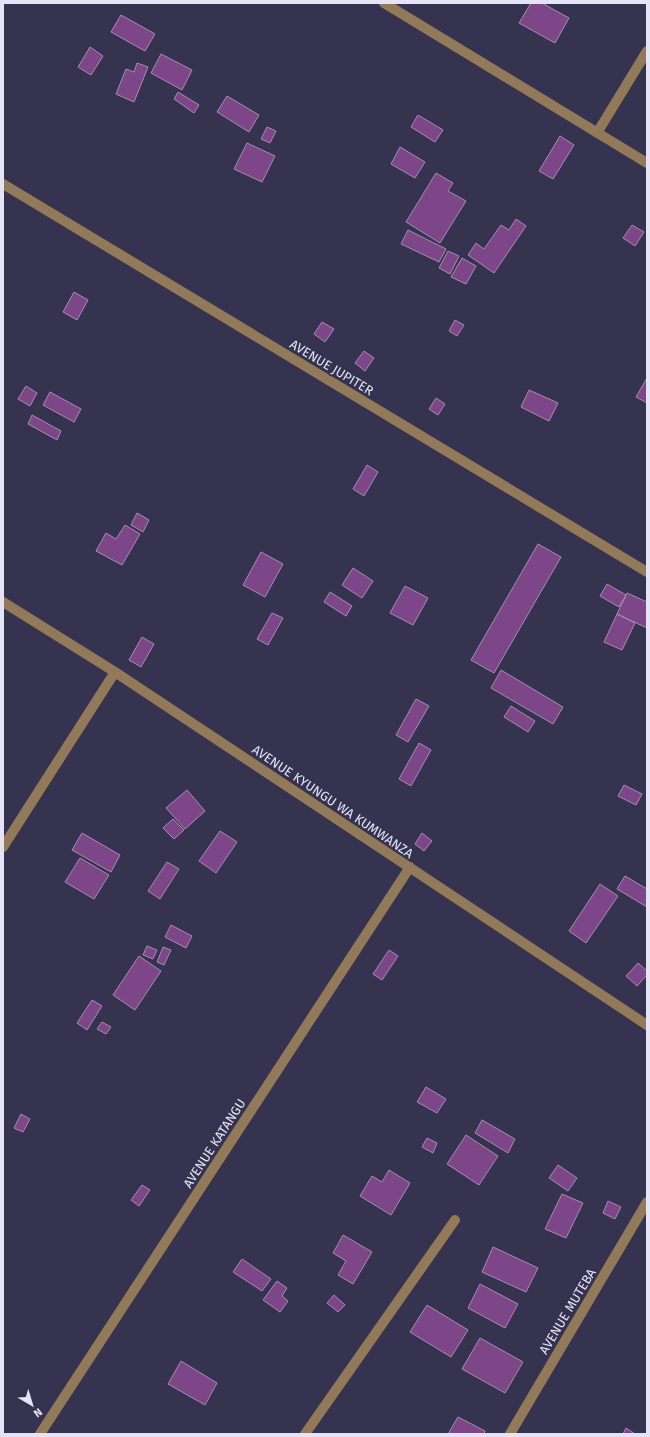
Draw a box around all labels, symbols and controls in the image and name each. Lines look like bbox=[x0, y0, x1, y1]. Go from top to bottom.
street label: AVENUE JUPITER bbox=[287, 337, 376, 398]
street label: AVENUE KYUNGU WA KUMWANZA bbox=[249, 742, 417, 861]
street label: AVENUE KATANGU bbox=[180, 1096, 249, 1191]
street label: AVENUE MUTEBA bbox=[536, 1265, 599, 1357]
north arrow bbox=[12, 1385, 52, 1425]
text: N bbox=[31, 1405, 45, 1420]

